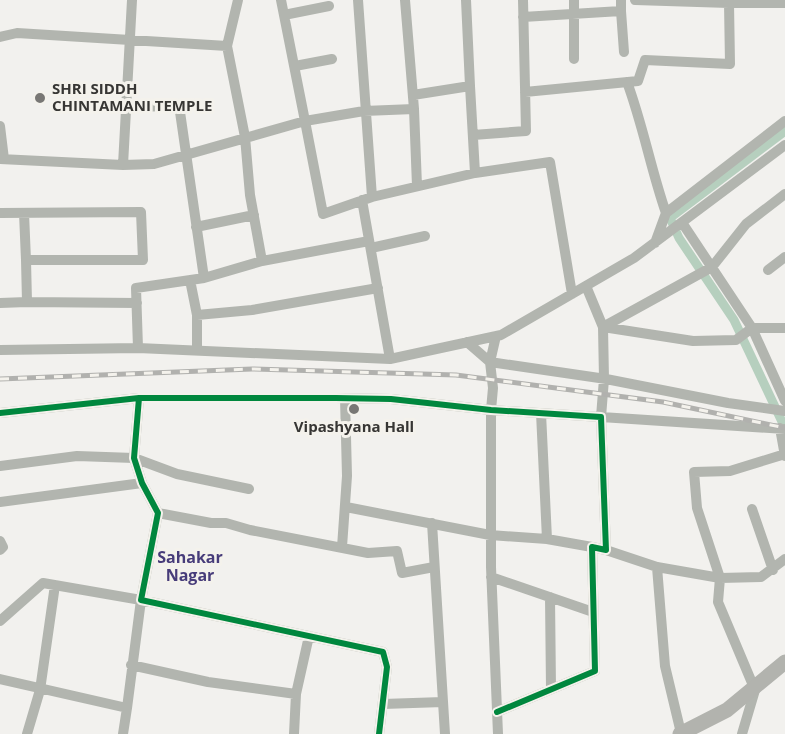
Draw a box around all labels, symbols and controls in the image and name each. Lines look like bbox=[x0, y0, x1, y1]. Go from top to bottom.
place label: SHRI SIDDH CHINTAMANI TEMPLE bbox=[52, 78, 212, 115]
marker: SHRI SIDDH CHINTAMANI TEMPLE bbox=[33, 91, 47, 105]
marker: Vipashyana Hall bbox=[347, 402, 361, 416]
place label: Vipashyana Hall bbox=[294, 416, 414, 436]
district label: Sahakar Nagar bbox=[157, 546, 223, 586]

